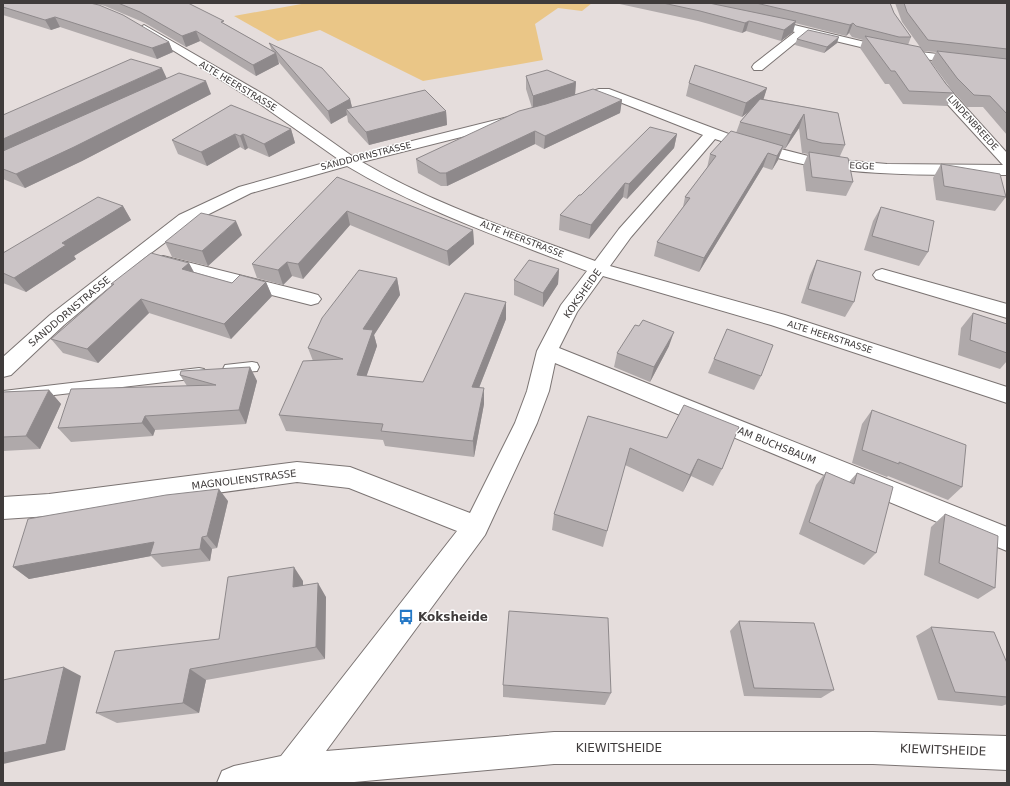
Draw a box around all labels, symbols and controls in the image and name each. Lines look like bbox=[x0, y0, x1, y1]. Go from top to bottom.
street label: ALTE HEERSTRASSE bbox=[197, 59, 279, 113]
street label: LINDENBREEDE bbox=[946, 94, 1000, 153]
street label: SANDDORNSTRASSE bbox=[320, 140, 413, 172]
street label: EGGE bbox=[849, 160, 875, 172]
street label: ALTE HEERSTRASSE bbox=[479, 218, 566, 260]
street label: KOKSHEIDE bbox=[561, 267, 603, 320]
street label: SANDDORNSTRASSE bbox=[26, 274, 112, 349]
street label: ALTE HEERSTRASSE bbox=[786, 319, 874, 356]
street label: AM BUCHSBAUM bbox=[736, 425, 818, 466]
street label: MAGNOLIENSTRASSE bbox=[191, 468, 297, 491]
bus stop icon: Koksheide bbox=[397, 608, 415, 626]
place label: Koksheide bbox=[418, 610, 488, 624]
street label: KIEWITSHEIDE bbox=[576, 741, 662, 755]
street label: KIEWITSHEIDE bbox=[900, 741, 986, 759]

